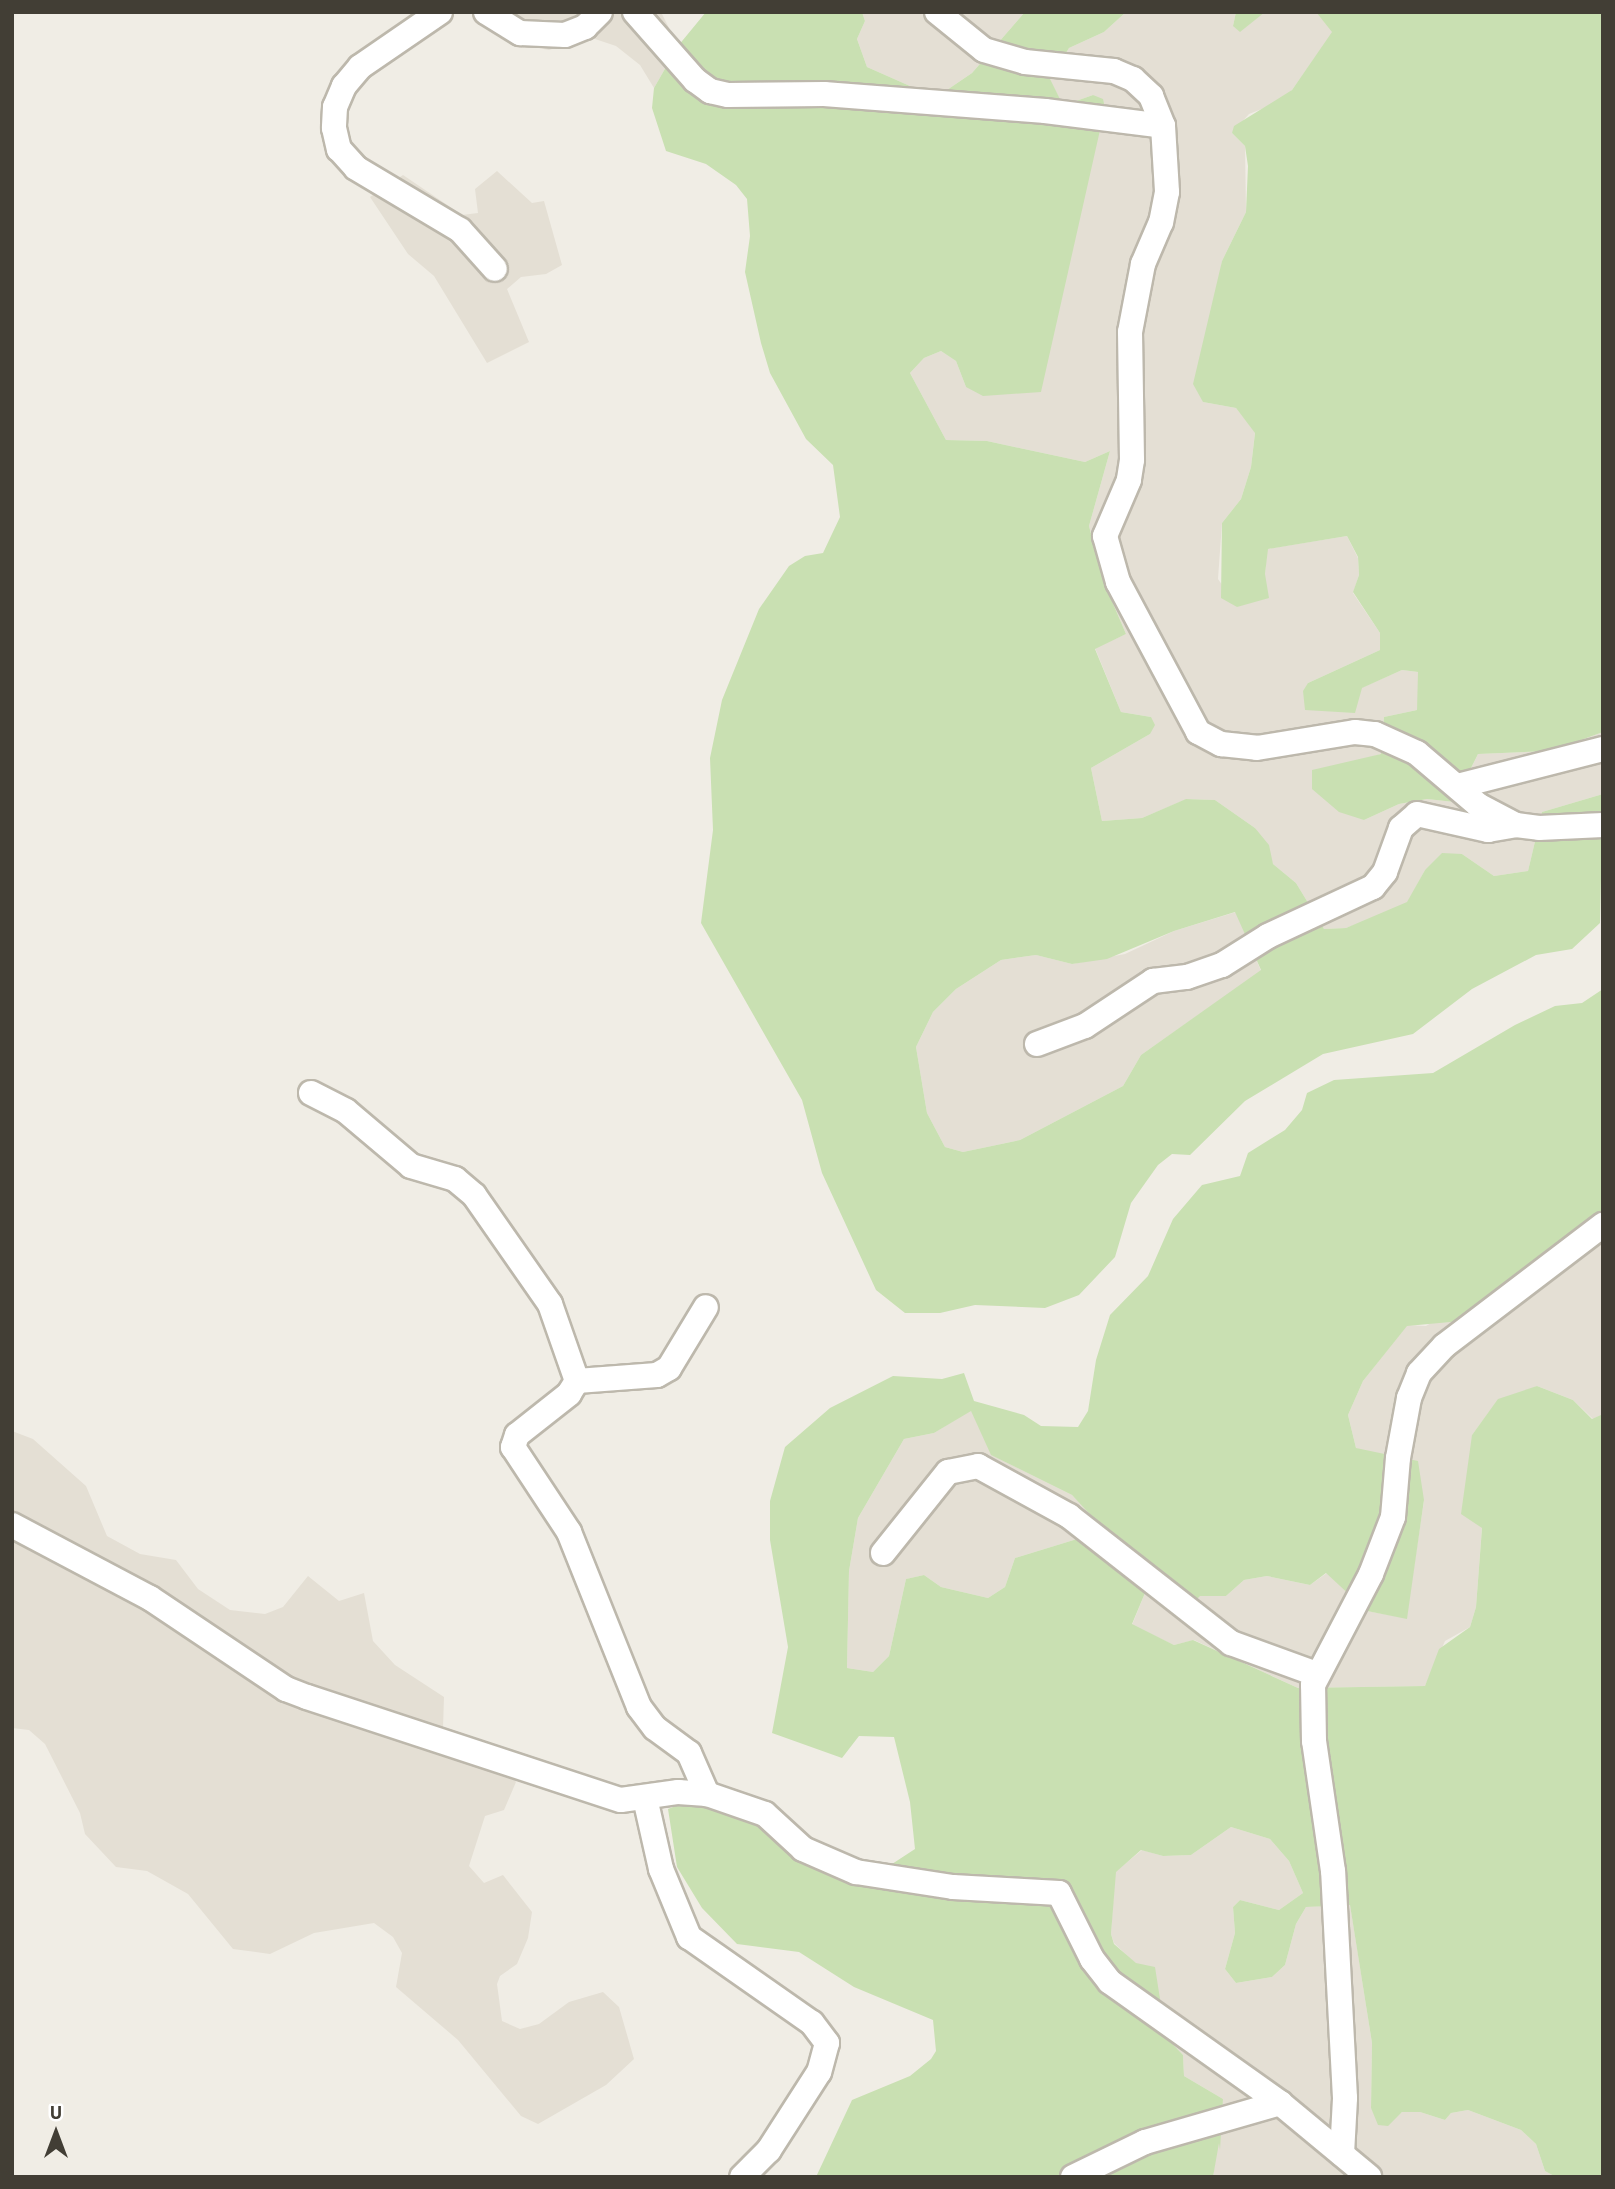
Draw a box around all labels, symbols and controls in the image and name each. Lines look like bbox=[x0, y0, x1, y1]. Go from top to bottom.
north arrow bbox=[21, 2098, 91, 2168]
text: U bbox=[50, 2100, 62, 2123]

